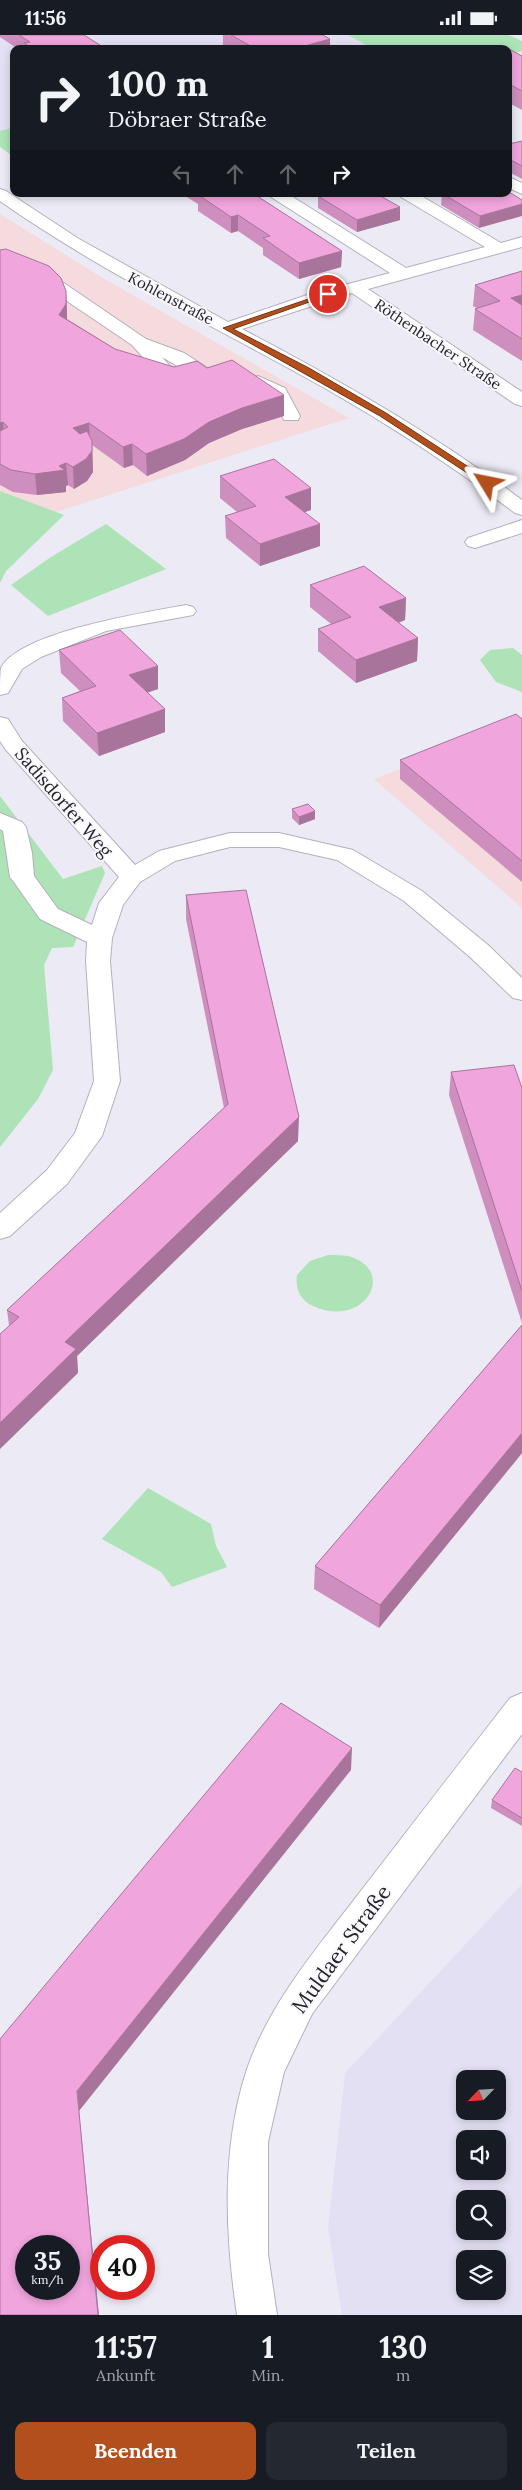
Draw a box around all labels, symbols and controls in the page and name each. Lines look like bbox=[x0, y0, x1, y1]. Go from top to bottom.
text: 11:56 bbox=[25, 6, 66, 30]
text: 100 m bbox=[108, 61, 208, 106]
icon: right bbox=[25, 65, 90, 130]
text: Döbraer Straße bbox=[108, 105, 267, 133]
icon: left bbox=[168, 160, 196, 188]
icon: ahead bbox=[221, 160, 249, 188]
icon: ahead bbox=[274, 160, 302, 188]
icon: right bbox=[327, 160, 355, 188]
street label: Kohlenstraße bbox=[125, 267, 217, 329]
pin bbox=[307, 273, 349, 315]
icon: arrive bbox=[314, 280, 342, 308]
street label: Röthenbacher Straße bbox=[371, 295, 505, 393]
position arrow bbox=[460, 456, 512, 508]
street label: Sadisdorfer Weg bbox=[10, 742, 119, 862]
street label: Muldaer Straße bbox=[285, 1879, 397, 2019]
north arrow bbox=[456, 2070, 506, 2120]
map controls bbox=[456, 2070, 506, 2300]
button: sound bbox=[456, 2130, 506, 2180]
button: search bbox=[456, 2190, 506, 2240]
speed limit sign: 40 bbox=[90, 2235, 155, 2300]
text: 35 bbox=[34, 2245, 61, 2277]
button: layers bbox=[456, 2250, 506, 2300]
text: km/h bbox=[31, 2272, 64, 2287]
text: 11:57 bbox=[95, 2328, 157, 2366]
text: 1 bbox=[262, 2328, 274, 2366]
text: 130 bbox=[379, 2328, 427, 2366]
text: Ankunft bbox=[96, 2365, 156, 2385]
text: Min. bbox=[252, 2365, 284, 2385]
text: m bbox=[396, 2365, 410, 2385]
button: Beenden bbox=[15, 2422, 256, 2480]
button: Teilen bbox=[266, 2422, 507, 2480]

